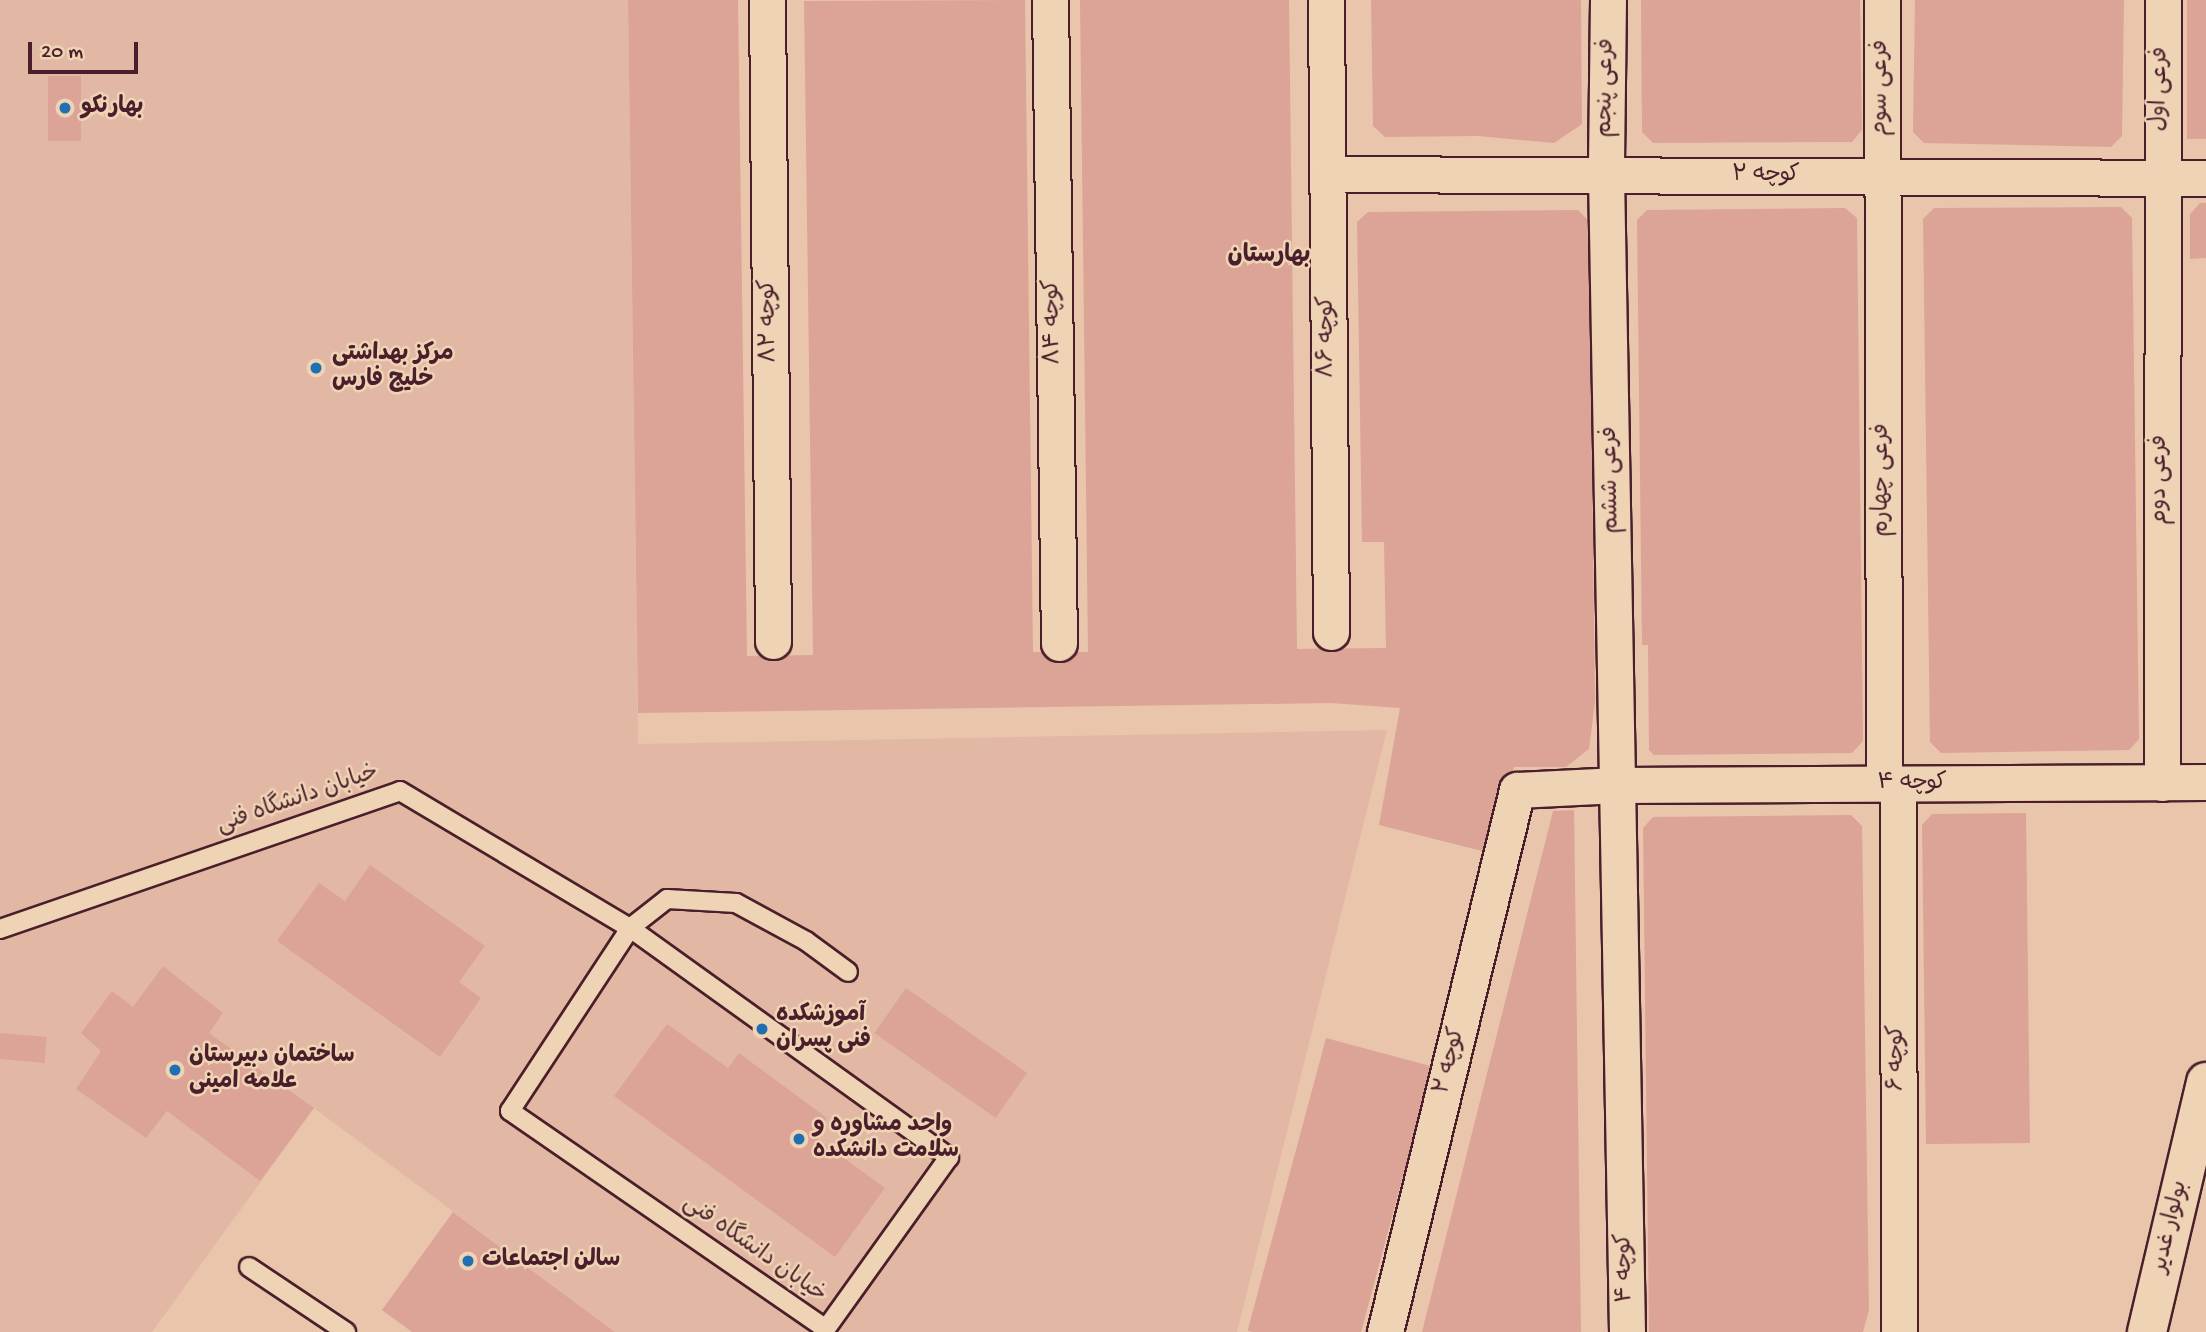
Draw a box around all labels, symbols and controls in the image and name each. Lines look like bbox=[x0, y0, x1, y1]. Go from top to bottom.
scale bar bbox=[32, 28, 142, 72]
street label: فرعی پنجم bbox=[1592, 38, 1622, 138]
street label: فرعی سوم bbox=[1868, 40, 1896, 136]
text: 20 m bbox=[41, 41, 83, 66]
street label: فرعی اول bbox=[2146, 46, 2176, 132]
place label: بهارنکو bbox=[81, 94, 143, 122]
marker: بهارنکو bbox=[55, 98, 75, 118]
street label: کوچه ۲ bbox=[1732, 162, 1800, 190]
district label: بهارستان bbox=[1227, 243, 1311, 271]
street label: کوچه ۸۲ bbox=[755, 279, 785, 363]
street label: کوچه ۸۴ bbox=[1039, 279, 1069, 365]
street label: کوچه ۸۶ bbox=[1314, 296, 1342, 378]
place label: مرکز بهداشتی خلیج فارس bbox=[332, 341, 454, 395]
marker: مرکز بهداشتی خلیج فارس bbox=[306, 358, 326, 378]
street label: فرعی چهارم bbox=[1869, 423, 1897, 537]
street label: فرعی ششم bbox=[1597, 426, 1627, 534]
street label: فرعی دوم bbox=[2147, 435, 2175, 525]
street label: خیابان دانشگاه فنی bbox=[214, 759, 382, 841]
street label: کوچه ۴ bbox=[1877, 770, 1947, 798]
place label: آموزشکده فنی پسران bbox=[776, 1002, 871, 1056]
marker: آموزشکده فنی پسران bbox=[754, 1021, 770, 1037]
street label: کوچه ۲ bbox=[1429, 1025, 1473, 1097]
street label: کوچه ۶ bbox=[1884, 1025, 1912, 1091]
place label: ساختمان دبیرستان علامه امینی bbox=[189, 1043, 355, 1097]
marker: ساختمان دبیرستان علامه امینی bbox=[167, 1062, 183, 1078]
place label: واحد مشاوره و سلامت دانشکده bbox=[813, 1112, 959, 1166]
marker: واحد مشاوره و سلامت دانشکده bbox=[791, 1131, 807, 1147]
street label: بولوار غدیر bbox=[2147, 1178, 2195, 1276]
street label: خیابان دانشگاه فنی bbox=[677, 1190, 831, 1310]
street label: کوچه ۴ bbox=[1612, 1233, 1640, 1303]
place label: سالن اجتماعات bbox=[482, 1247, 620, 1275]
marker: سالن اجتماعات bbox=[460, 1253, 476, 1269]

